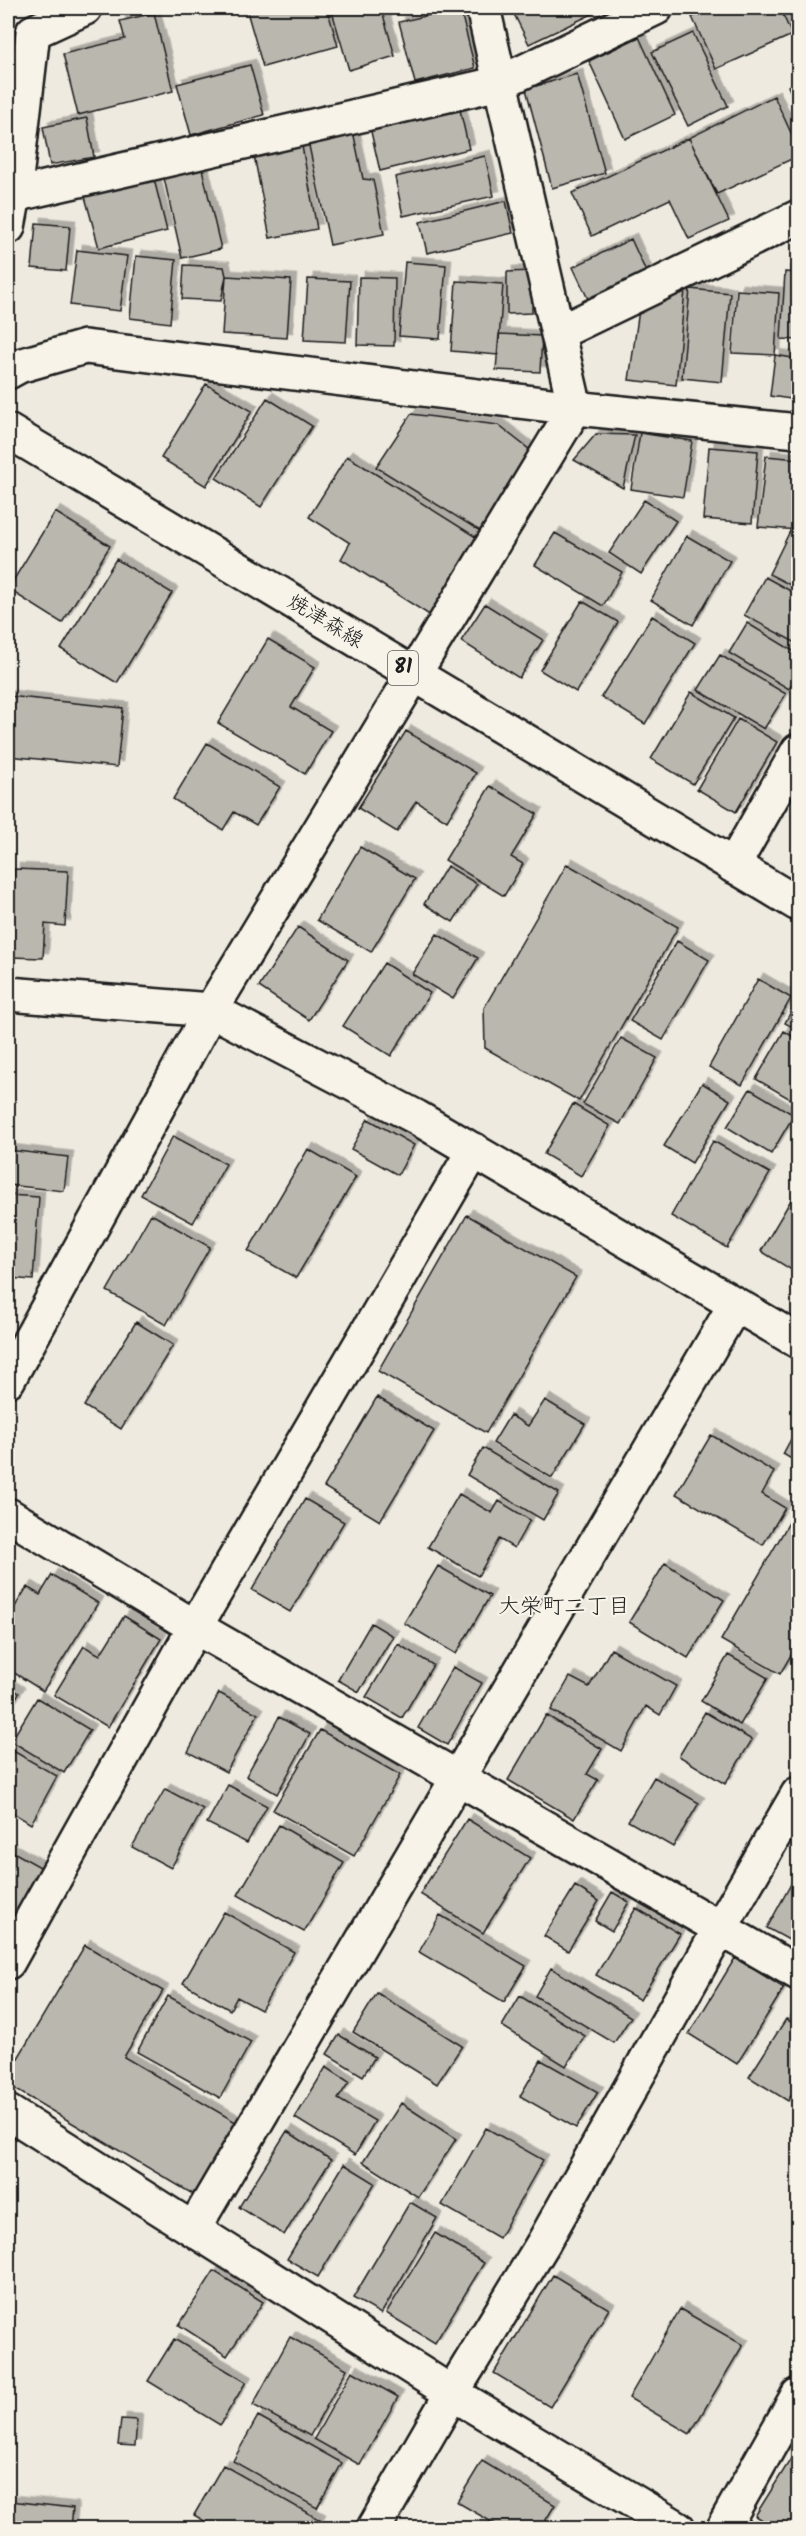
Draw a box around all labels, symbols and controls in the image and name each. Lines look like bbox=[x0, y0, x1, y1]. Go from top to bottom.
street label: 焼津森線 bbox=[281, 586, 369, 658]
road number: 81 bbox=[388, 651, 418, 685]
district label: 大栄町二丁目 bbox=[498, 1590, 630, 1625]

